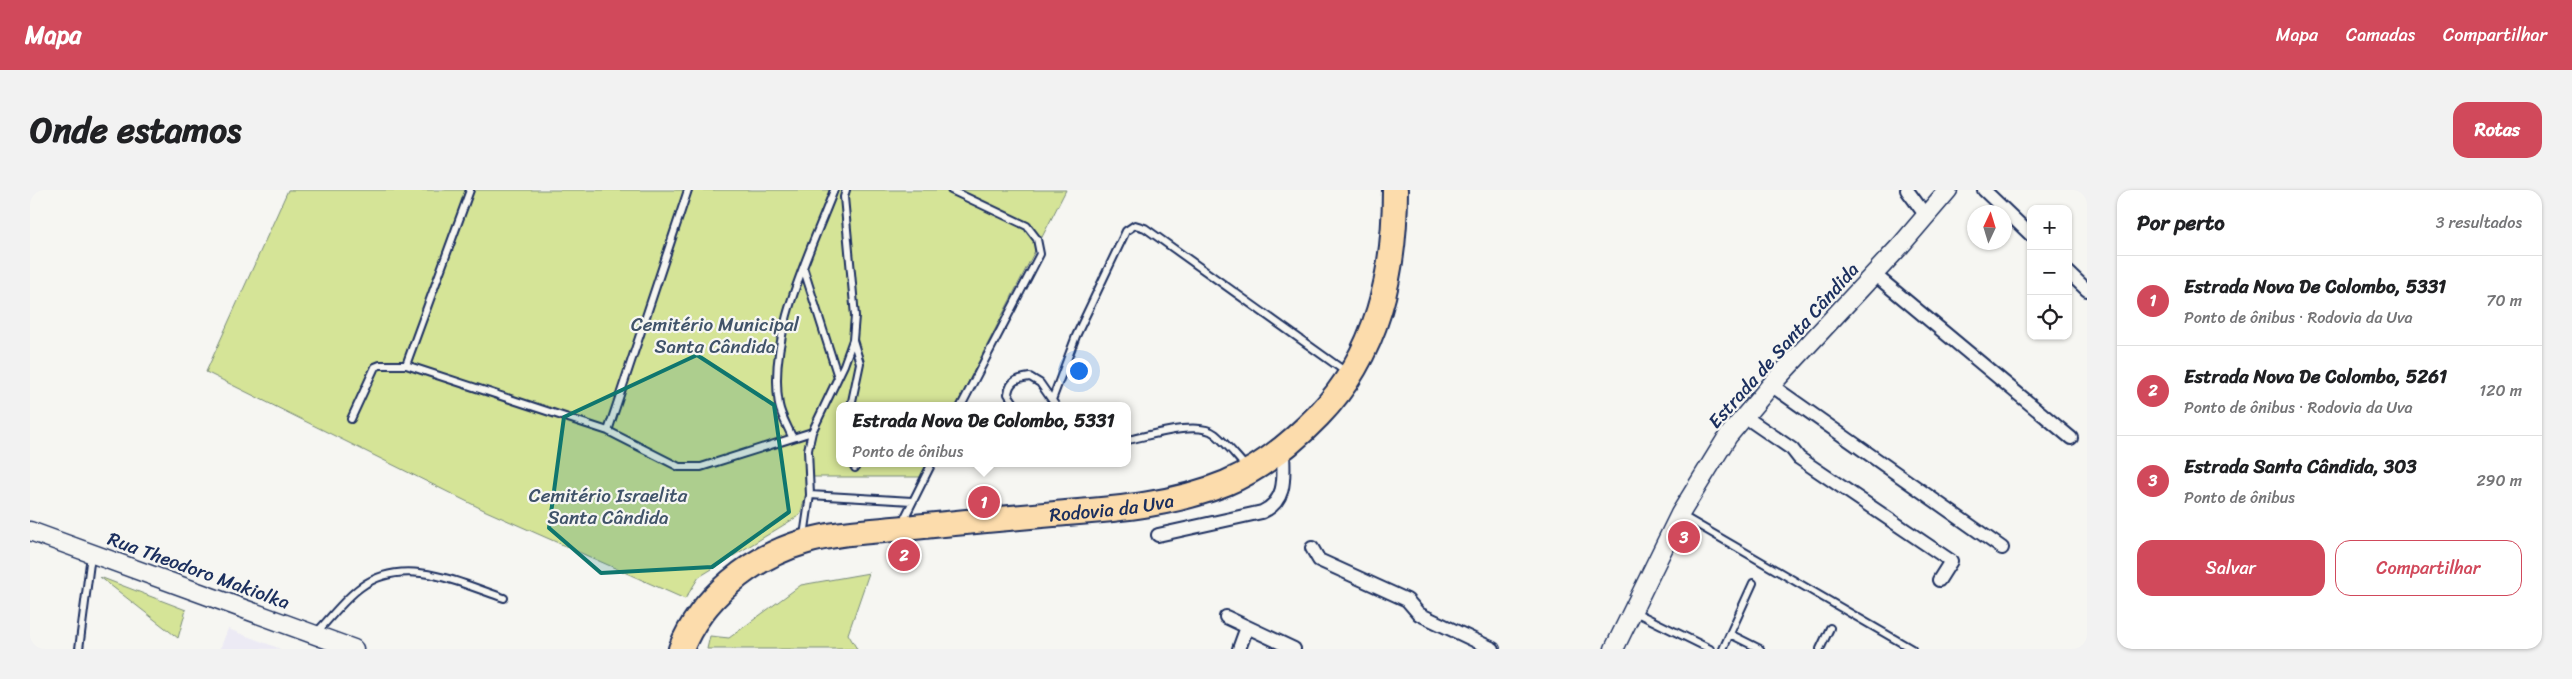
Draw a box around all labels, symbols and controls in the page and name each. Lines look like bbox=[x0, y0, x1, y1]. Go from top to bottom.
text: Mapa bbox=[25, 14, 81, 56]
text: Mapa bbox=[2276, 19, 2318, 51]
text: Camadas bbox=[2346, 19, 2415, 51]
text: Compartilhar bbox=[2443, 19, 2547, 51]
text: Onde estamos bbox=[30, 99, 241, 161]
button: Rotas bbox=[2453, 102, 2542, 158]
text: Por perto bbox=[2137, 204, 2225, 242]
north arrow bbox=[1967, 205, 2012, 250]
map controls bbox=[2027, 205, 2072, 340]
button: + bbox=[2027, 205, 2072, 250]
text: 3 resultados bbox=[2436, 208, 2522, 237]
button: − bbox=[2027, 250, 2072, 295]
street label: Estrada de Santa Cândida bbox=[1699, 254, 1868, 436]
text: Estrada Nova De Colombo, 5331 bbox=[2184, 270, 2446, 303]
text: 1 bbox=[2150, 286, 2156, 315]
text: 70 m bbox=[2486, 286, 2522, 315]
button: locate bbox=[2027, 295, 2072, 340]
text: Ponto de ônibus · Rodovia da Uva bbox=[2184, 303, 2413, 332]
park label: Cemitério Municipal Santa Cândida bbox=[631, 308, 800, 363]
your location bbox=[1066, 358, 1092, 384]
text: Estrada Nova De Colombo, 5261 bbox=[2184, 360, 2447, 393]
text: 2 bbox=[2148, 376, 2158, 405]
text: 120 m bbox=[2479, 376, 2522, 405]
text: Ponto de ônibus · Rodovia da Uva bbox=[2184, 393, 2413, 422]
popup bbox=[836, 402, 1131, 467]
text: Estrada Nova De Colombo, 5331 bbox=[852, 404, 1115, 437]
text: Ponto de ônibus bbox=[852, 437, 963, 466]
text: Estrada Santa Cândida, 303 bbox=[2184, 450, 2417, 483]
text: 3 bbox=[2149, 466, 2157, 495]
text: 290 m bbox=[2476, 466, 2522, 495]
park label: Cemitério Israelita Santa Cândida bbox=[529, 479, 688, 534]
pin: 1 bbox=[968, 483, 1000, 521]
text: Ponto de ônibus bbox=[2184, 483, 2295, 512]
street label: Rodovia da Uva bbox=[1048, 484, 1177, 531]
pin: 3 bbox=[1668, 518, 1700, 556]
street label: Rua Theodoro Makiolka bbox=[103, 522, 295, 619]
pin: 2 bbox=[888, 536, 920, 574]
button: Salvar bbox=[2137, 540, 2325, 596]
button: Compartilhar bbox=[2335, 540, 2522, 596]

